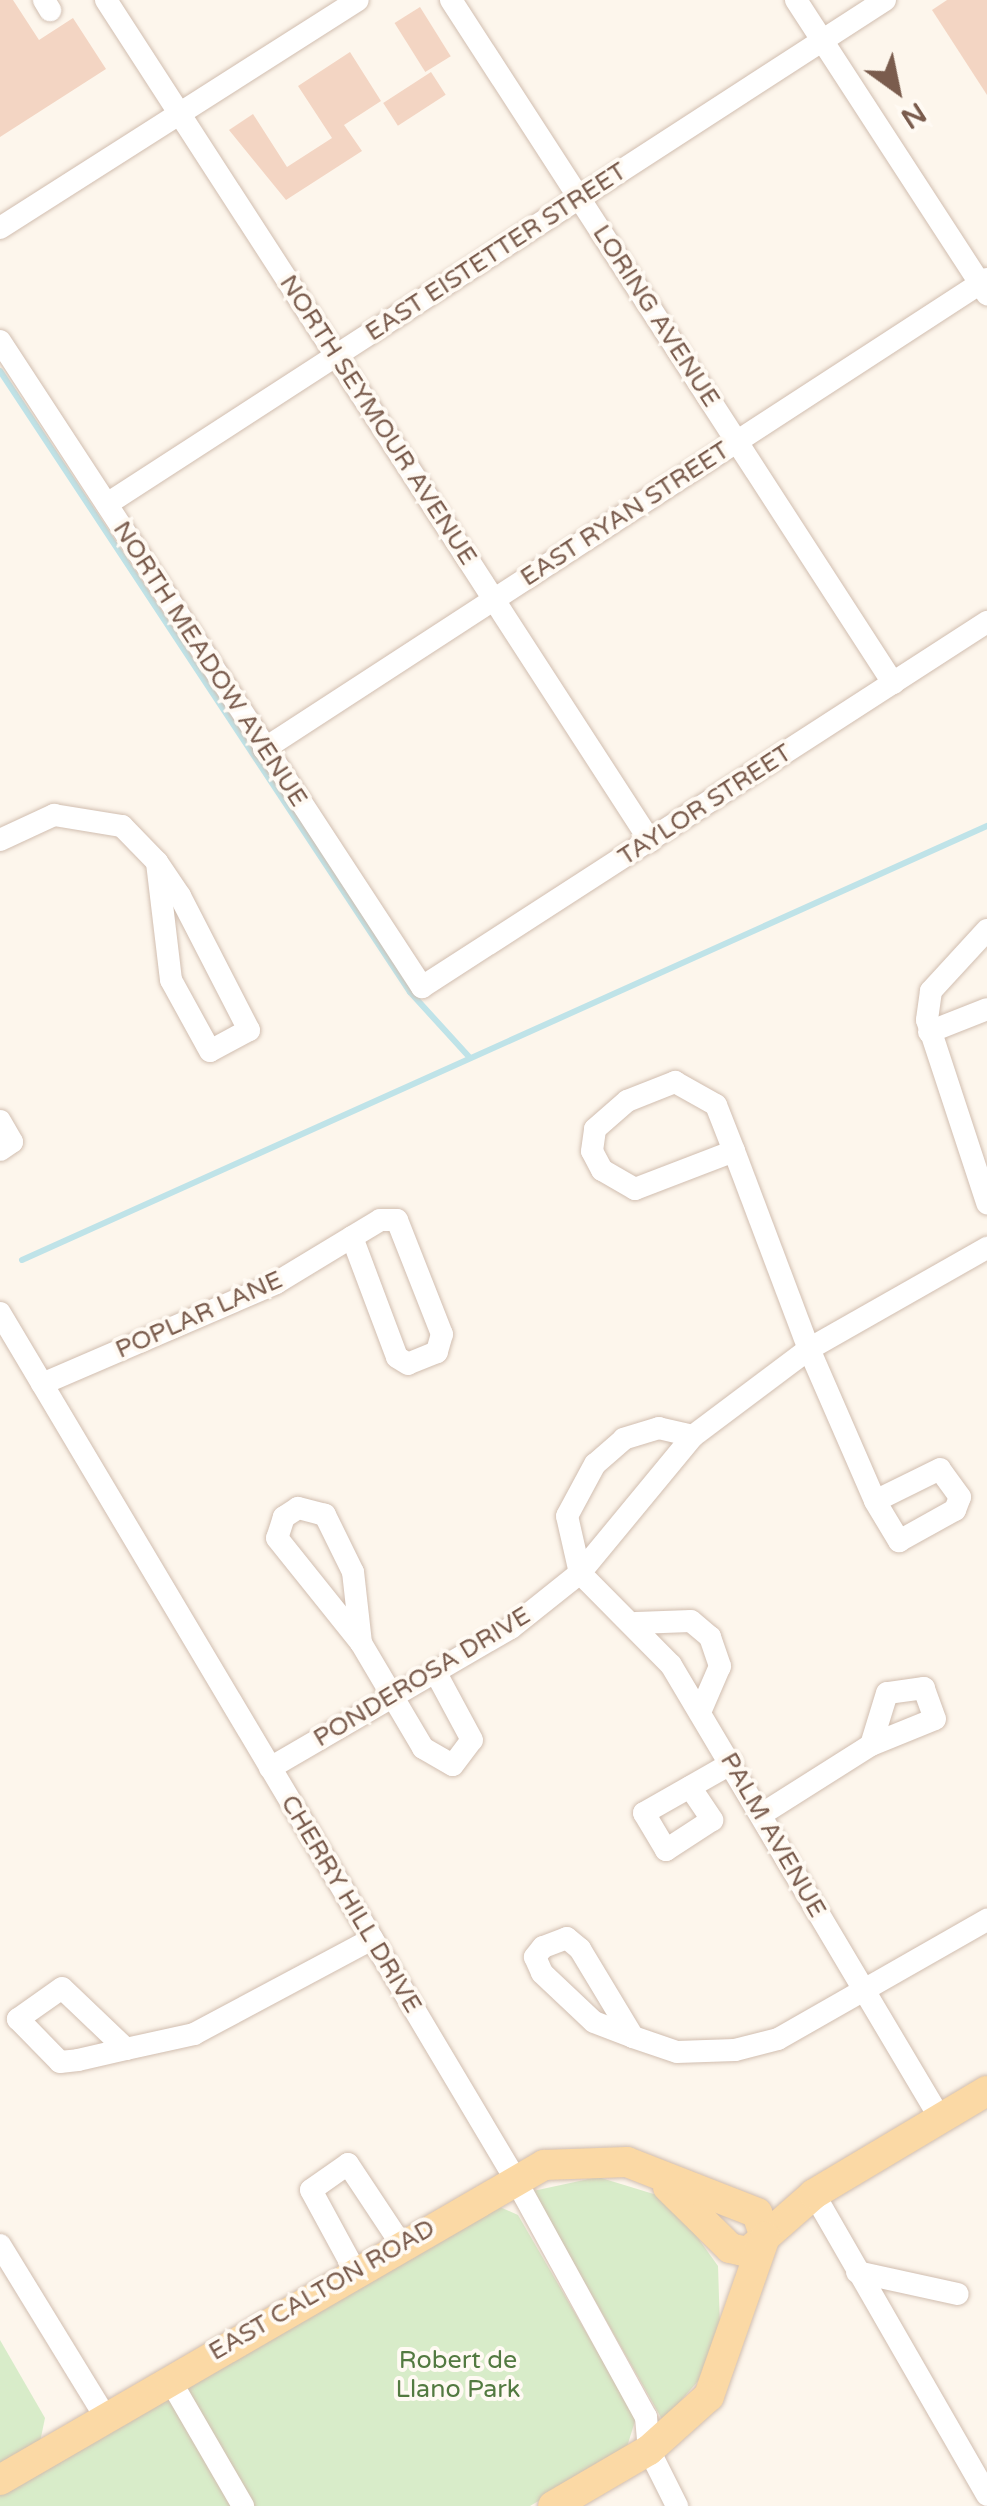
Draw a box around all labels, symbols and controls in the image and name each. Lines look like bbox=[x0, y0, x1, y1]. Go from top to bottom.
north arrow bbox=[847, 40, 947, 140]
text: N bbox=[895, 95, 932, 136]
street label: EAST EISTETTER STREET bbox=[360, 156, 632, 348]
street label: LORING AVENUE bbox=[586, 219, 726, 413]
street label: NORTH SEYMOUR AVENUE bbox=[273, 269, 483, 571]
street label: EAST RYAN STREET bbox=[515, 435, 735, 593]
street label: NORTH MEADOW AVENUE bbox=[106, 516, 314, 812]
street label: TAYLOR STREET bbox=[613, 738, 797, 872]
street label: POPLAR LANE bbox=[111, 1265, 287, 1365]
street label: PONDEROSA DRIVE bbox=[308, 1600, 536, 1754]
street label: PALM AVENUE bbox=[714, 1747, 832, 1923]
street label: CHERRY HILL DRIVE bbox=[274, 1790, 428, 2018]
street label: EAST CALTON ROAD bbox=[204, 2213, 440, 2367]
park label: Robert de Llano Park bbox=[396, 2346, 520, 2405]

